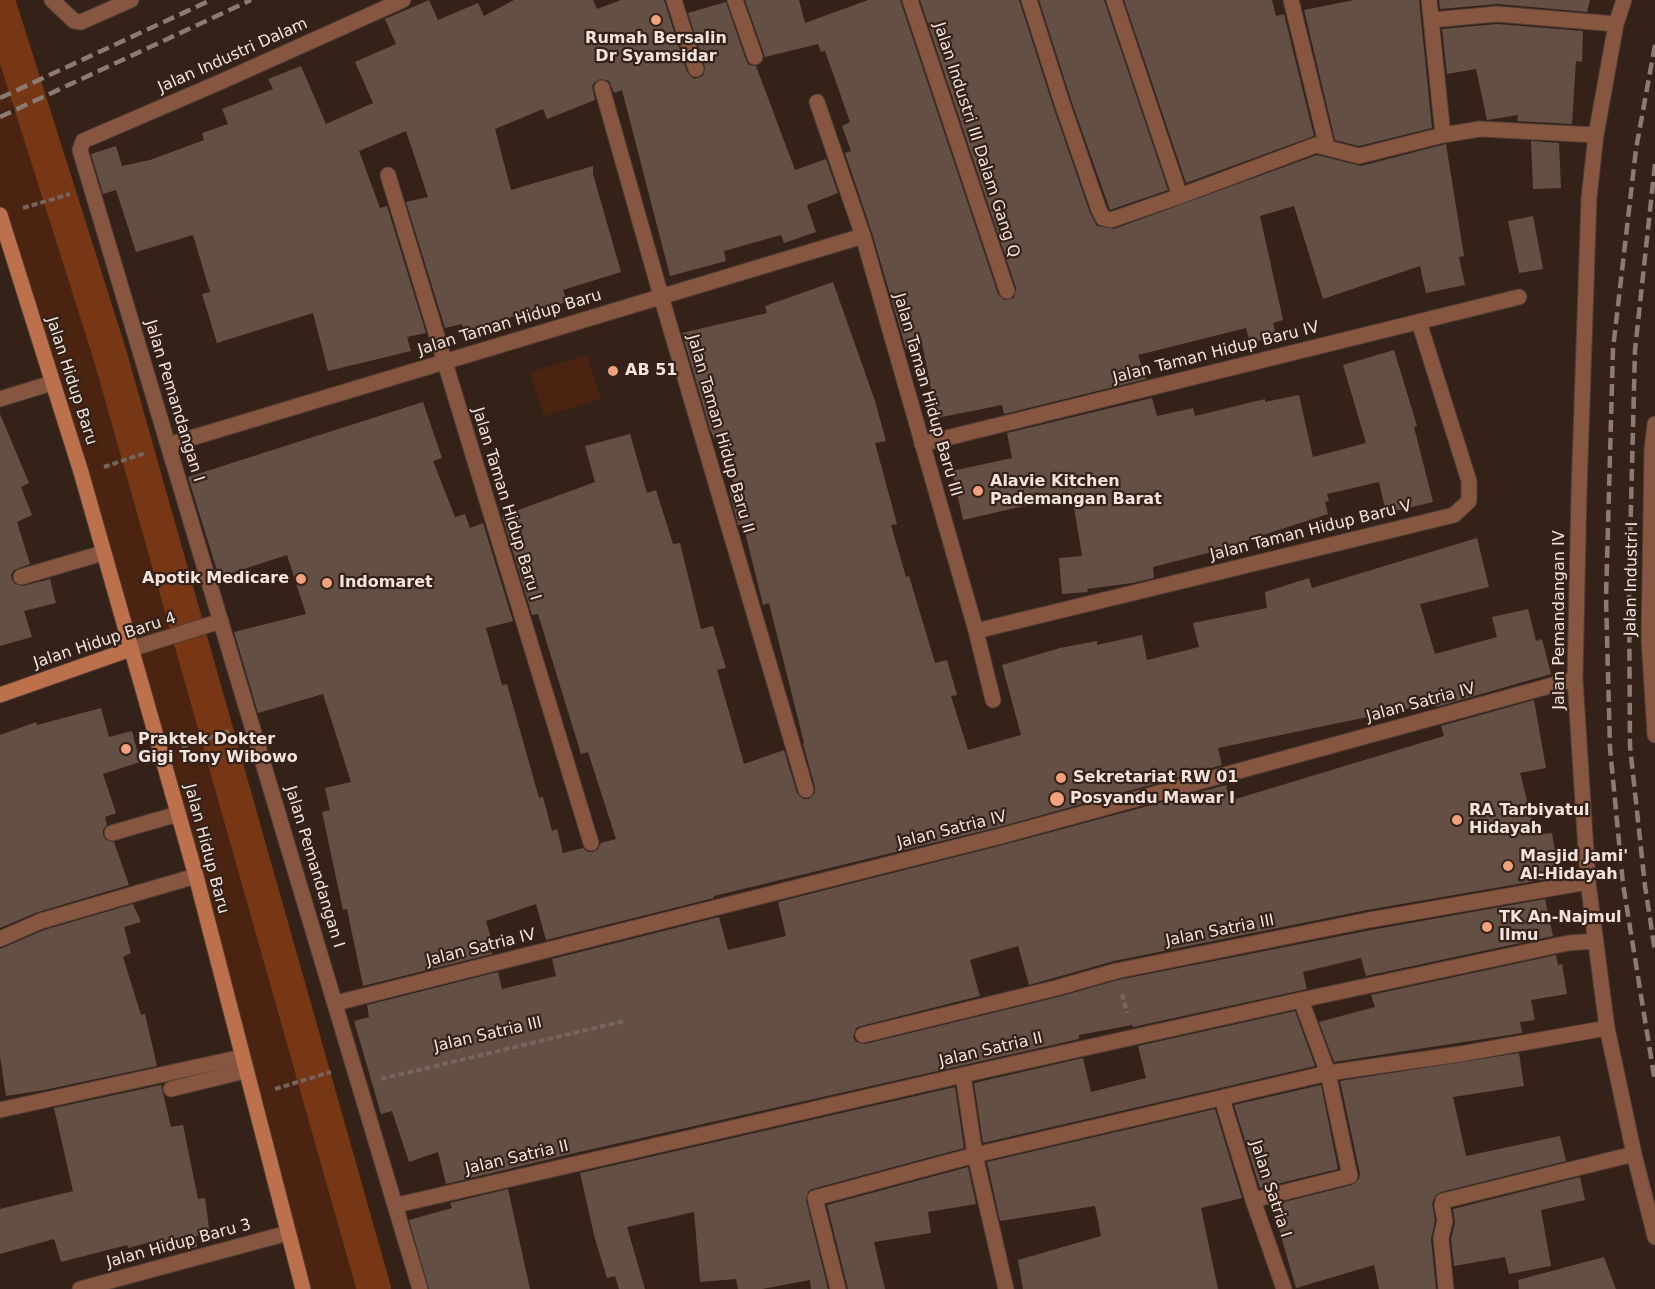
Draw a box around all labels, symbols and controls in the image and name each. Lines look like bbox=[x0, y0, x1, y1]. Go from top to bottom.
marker: Rumah Bersalin Dr Syamsidar bbox=[649, 13, 663, 27]
street label: Jalan Industri Dalam bbox=[155, 14, 311, 98]
street label: Jalan Industri III Dalam Gang Q bbox=[929, 20, 1023, 260]
place label: Rumah Bersalin Dr Syamsidar bbox=[585, 29, 727, 67]
street label: Jalan Taman Hidup Baru bbox=[416, 286, 604, 360]
street label: Jalan Taman Hidup Baru III bbox=[889, 291, 965, 499]
street label: Jalan Hidup Baru bbox=[41, 315, 101, 447]
street label: Jalan Pemandangan I bbox=[140, 318, 208, 484]
street label: Jalan Taman Hidup Baru IV bbox=[1111, 318, 1321, 388]
street label: Jalan Taman Hidup Baru II bbox=[682, 333, 758, 535]
place label: AB 51 bbox=[625, 361, 677, 381]
marker: AB 51 bbox=[606, 364, 620, 378]
street label: Jalan Taman Hidup Baru I bbox=[467, 405, 545, 603]
place label: Alavie Kitchen Pademangan Barat bbox=[990, 472, 1162, 510]
marker: Alavie Kitchen Pademangan Barat bbox=[971, 484, 985, 498]
street label: Jalan Taman Hidup Baru V bbox=[1208, 497, 1414, 565]
street label: Jalan Industri I bbox=[1621, 522, 1643, 636]
street label: Jalan Pemandangan IV bbox=[1550, 530, 1570, 710]
place label: Apotik Medicare bbox=[142, 569, 289, 589]
marker: Apotik Medicare bbox=[294, 572, 308, 586]
place label: Indomaret bbox=[339, 573, 433, 593]
marker: Indomaret bbox=[320, 576, 334, 590]
street label: Jalan Hidup Baru 4 bbox=[31, 609, 179, 673]
street label: Jalan Satria IV bbox=[1365, 679, 1477, 727]
place label: Praktek Dokter Gigi Tony Wibowo bbox=[138, 730, 298, 768]
marker: Praktek Dokter Gigi Tony Wibowo bbox=[119, 742, 133, 756]
place label: Sekretariat RW 01 bbox=[1073, 768, 1238, 788]
marker: Sekretariat RW 01 bbox=[1054, 771, 1068, 785]
street label: Jalan Hidup Baru bbox=[179, 782, 233, 916]
street label: Jalan Pemandangan I bbox=[280, 784, 348, 950]
place label: Posyandu Mawar I bbox=[1070, 789, 1235, 809]
marker: Posyandu Mawar I bbox=[1048, 790, 1066, 808]
place label: RA Tarbiyatul Hidayah bbox=[1469, 801, 1590, 839]
street label: Jalan Satria IV bbox=[895, 807, 1009, 853]
marker: RA Tarbiyatul Hidayah bbox=[1450, 813, 1464, 827]
place label: Masjid Jami' Al-Hidayah bbox=[1520, 847, 1628, 885]
marker: Masjid Jami' Al-Hidayah bbox=[1501, 859, 1515, 873]
place label: TK An-Najmul Ilmu bbox=[1499, 908, 1622, 946]
street label: Jalan Satria III bbox=[1164, 911, 1276, 951]
marker: TK An-Najmul Ilmu bbox=[1480, 920, 1494, 934]
street label: Jalan Satria IV bbox=[424, 925, 538, 971]
street label: Jalan Satria III bbox=[432, 1013, 544, 1057]
street label: Jalan Satria II bbox=[937, 1029, 1045, 1071]
street label: Jalan Satria II bbox=[463, 1137, 571, 1179]
street label: Jalan Satria I bbox=[1245, 1138, 1295, 1240]
street label: Jalan Hidup Baru 3 bbox=[105, 1215, 253, 1273]

